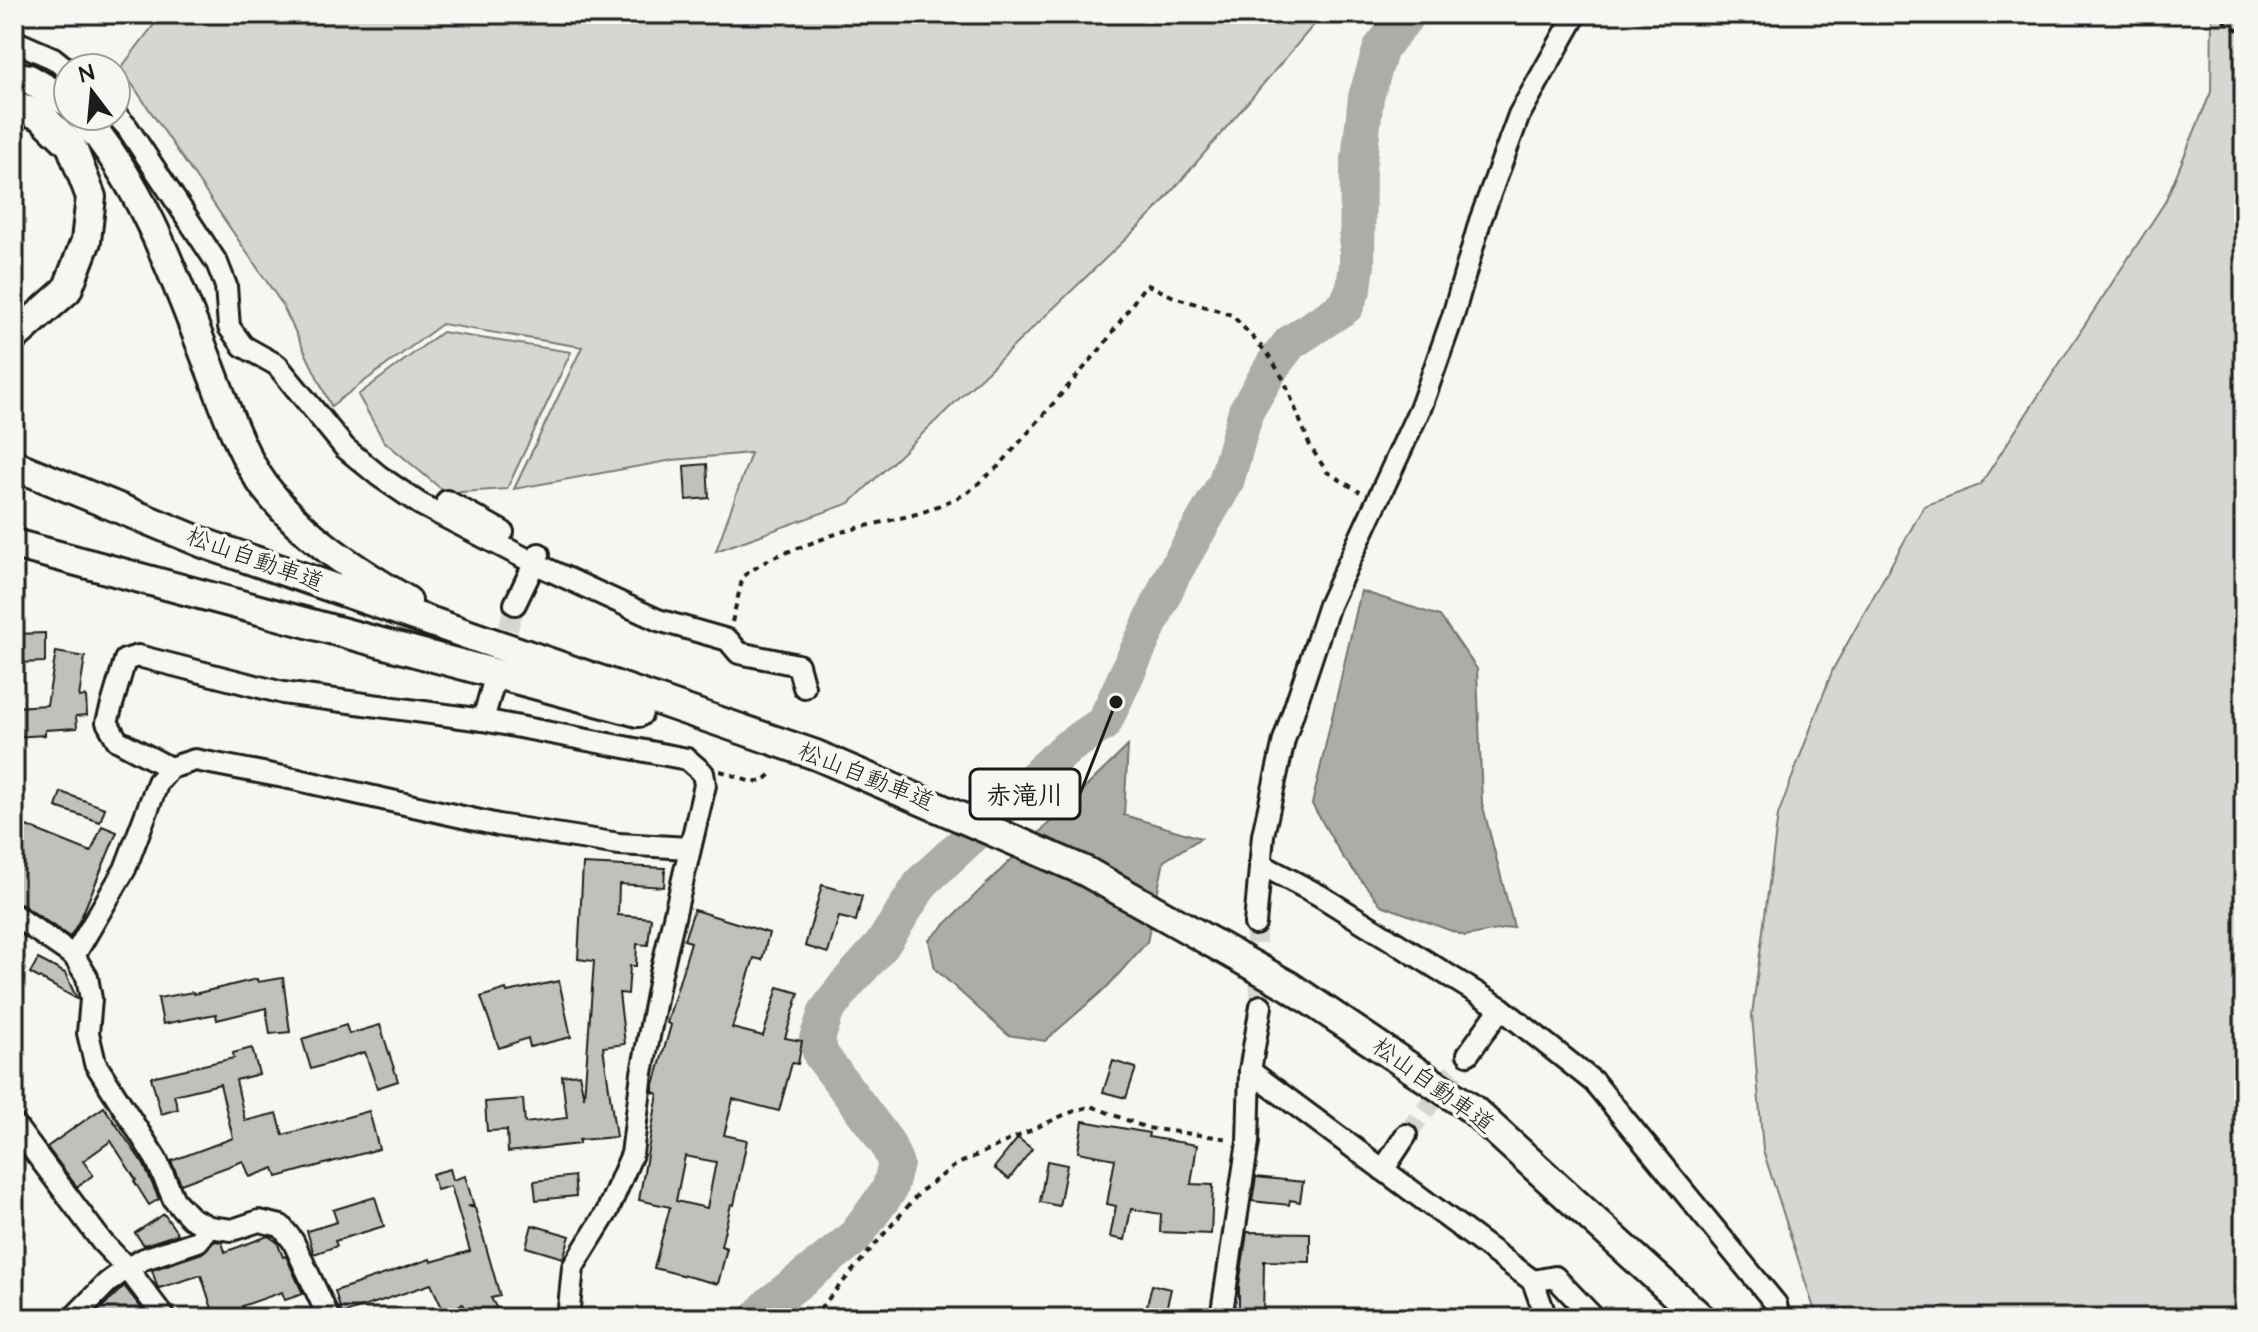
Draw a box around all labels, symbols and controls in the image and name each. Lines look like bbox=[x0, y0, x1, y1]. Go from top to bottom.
north arrow bbox=[52, 52, 132, 132]
text: N bbox=[76, 57, 98, 91]
street label: 松山自動車道 bbox=[182, 519, 328, 601]
street label: 松山自動車道 bbox=[793, 734, 939, 820]
callout: 赤滝川 bbox=[970, 769, 1080, 819]
text: 赤滝川 bbox=[986, 778, 1064, 814]
street label: 松山自動車道 bbox=[1365, 1030, 1501, 1142]

